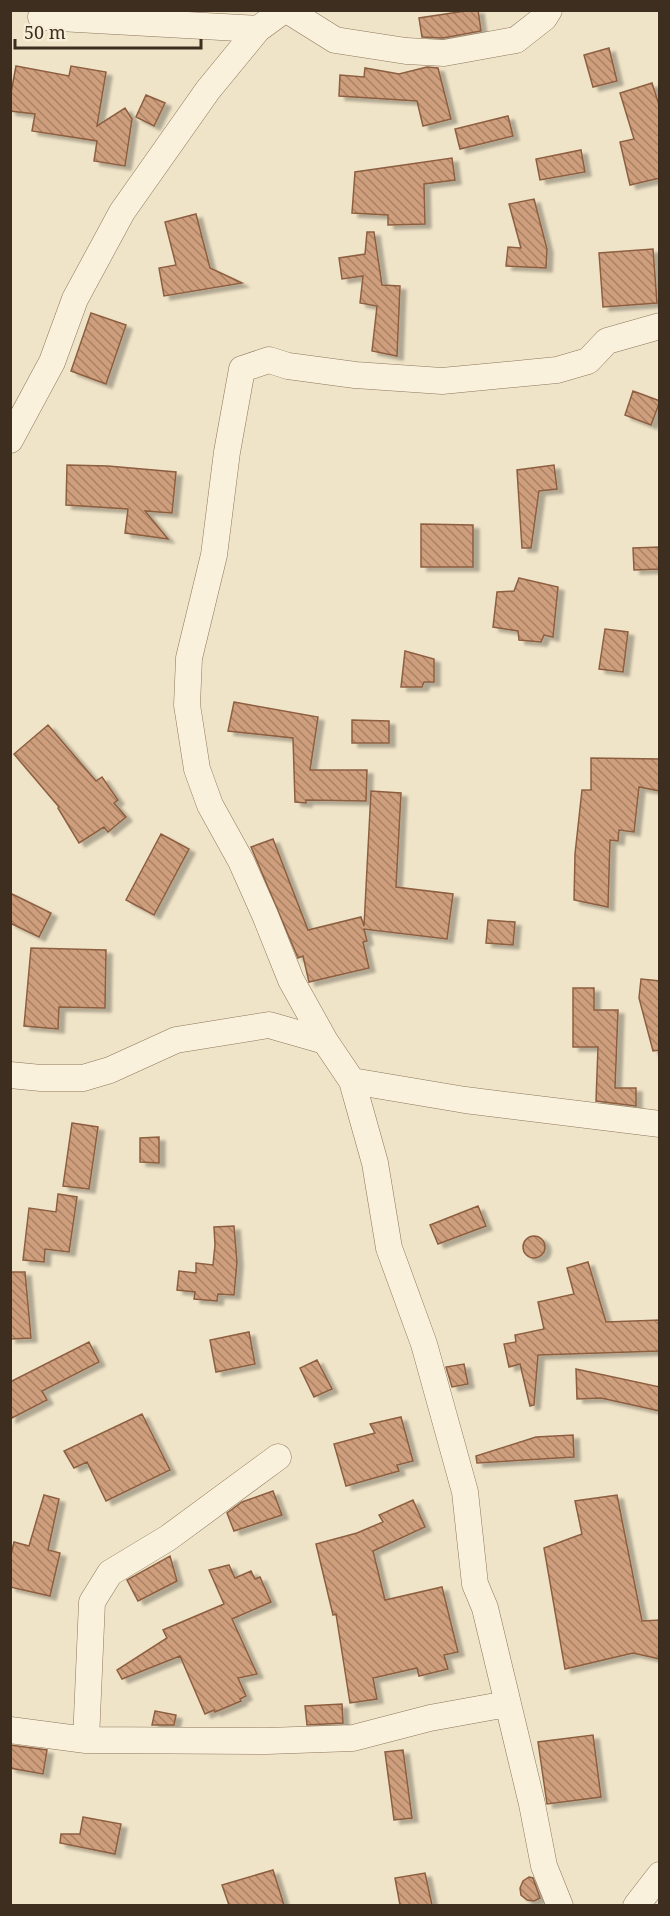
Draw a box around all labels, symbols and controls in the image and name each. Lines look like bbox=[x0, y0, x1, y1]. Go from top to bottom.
scale bar bbox=[15, 12, 201, 50]
text: 50 m bbox=[24, 20, 66, 44]

